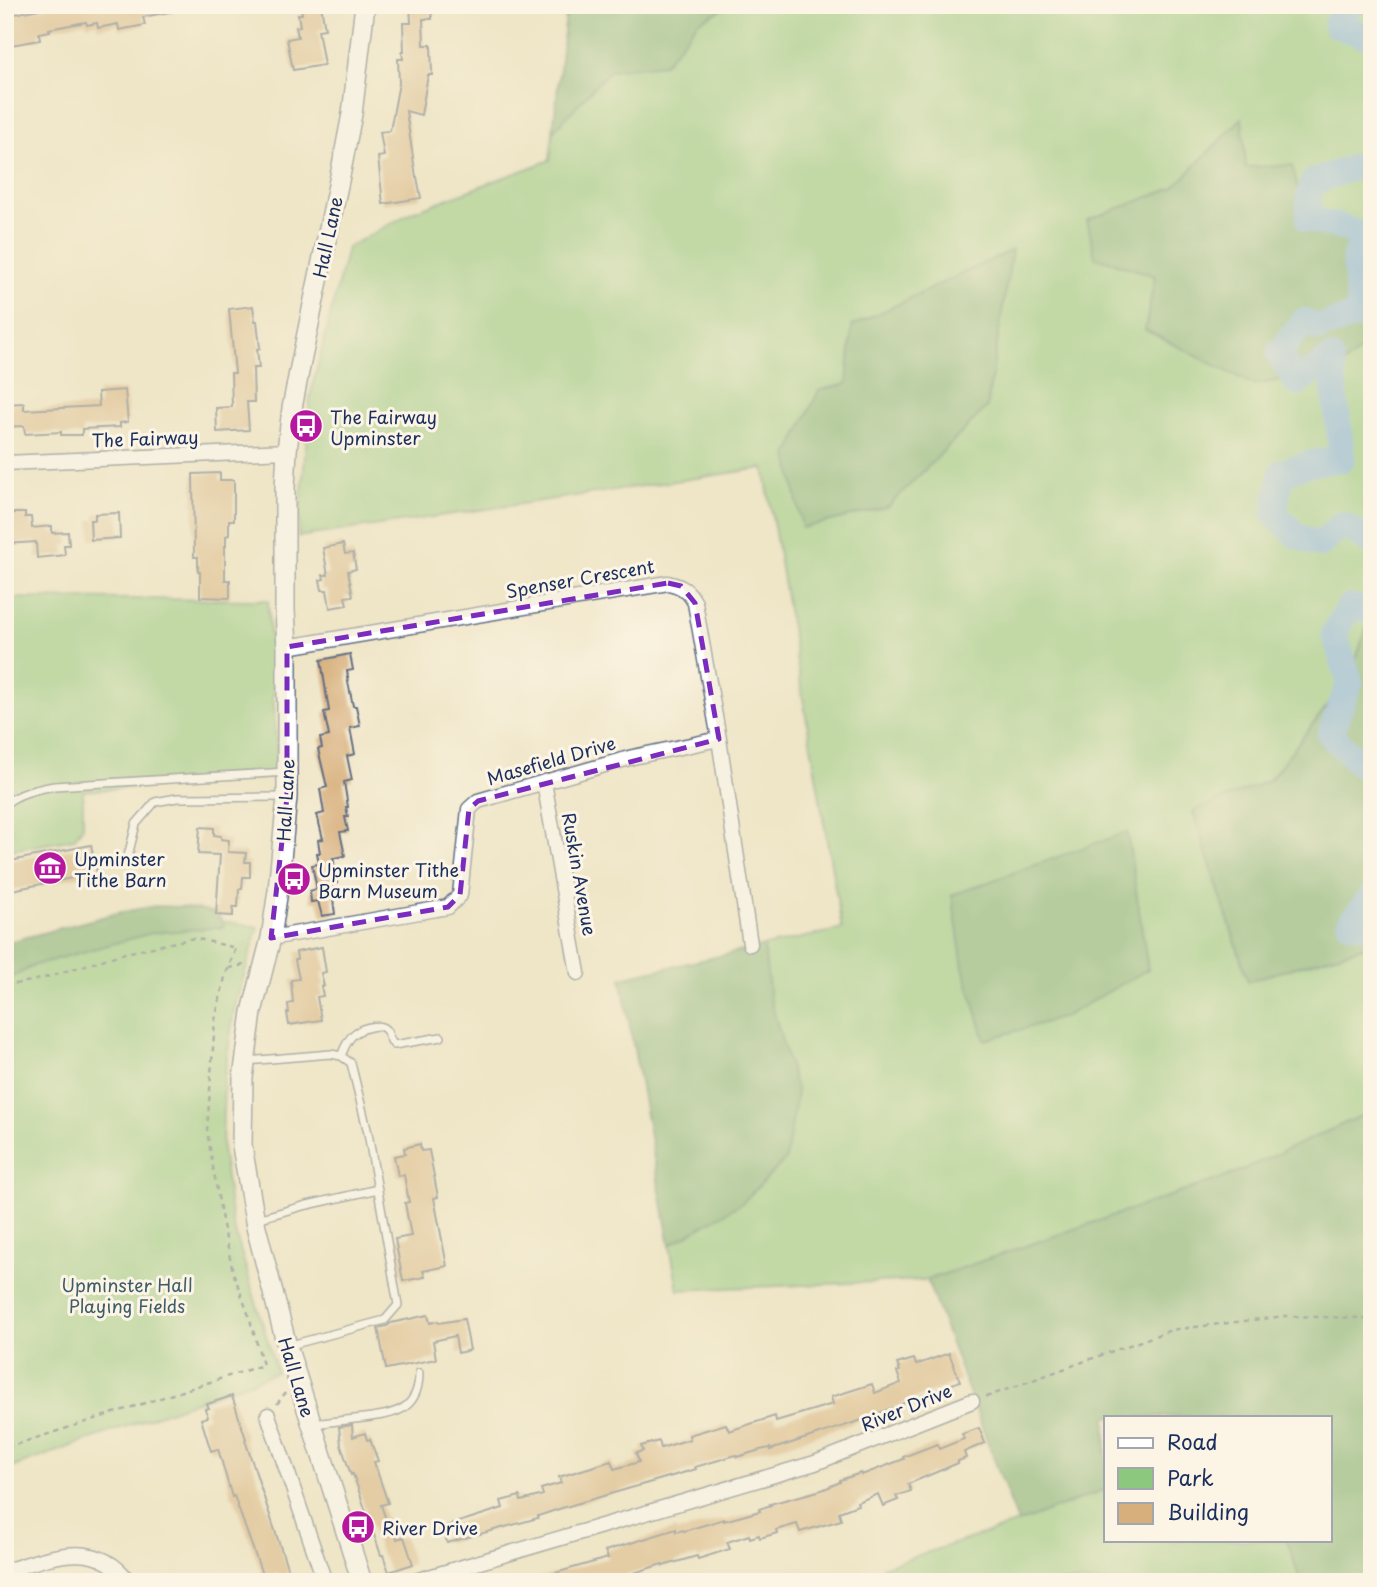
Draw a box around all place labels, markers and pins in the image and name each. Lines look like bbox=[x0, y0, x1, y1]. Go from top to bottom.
place label: The Fairway Upminster bbox=[330, 403, 437, 451]
bus stop icon: The Fairway Upminster bbox=[287, 407, 325, 445]
place label: Upminster Tithe Barn bbox=[74, 845, 167, 893]
museum icon: Upminster Tithe Barn bbox=[31, 849, 69, 887]
place label: Upminster Tithe Barn Museum bbox=[318, 856, 459, 904]
bus stop icon: Upminster Tithe Barn Museum bbox=[275, 860, 313, 898]
bus stop icon: River Drive bbox=[339, 1508, 377, 1546]
place label: River Drive bbox=[382, 1514, 478, 1541]

